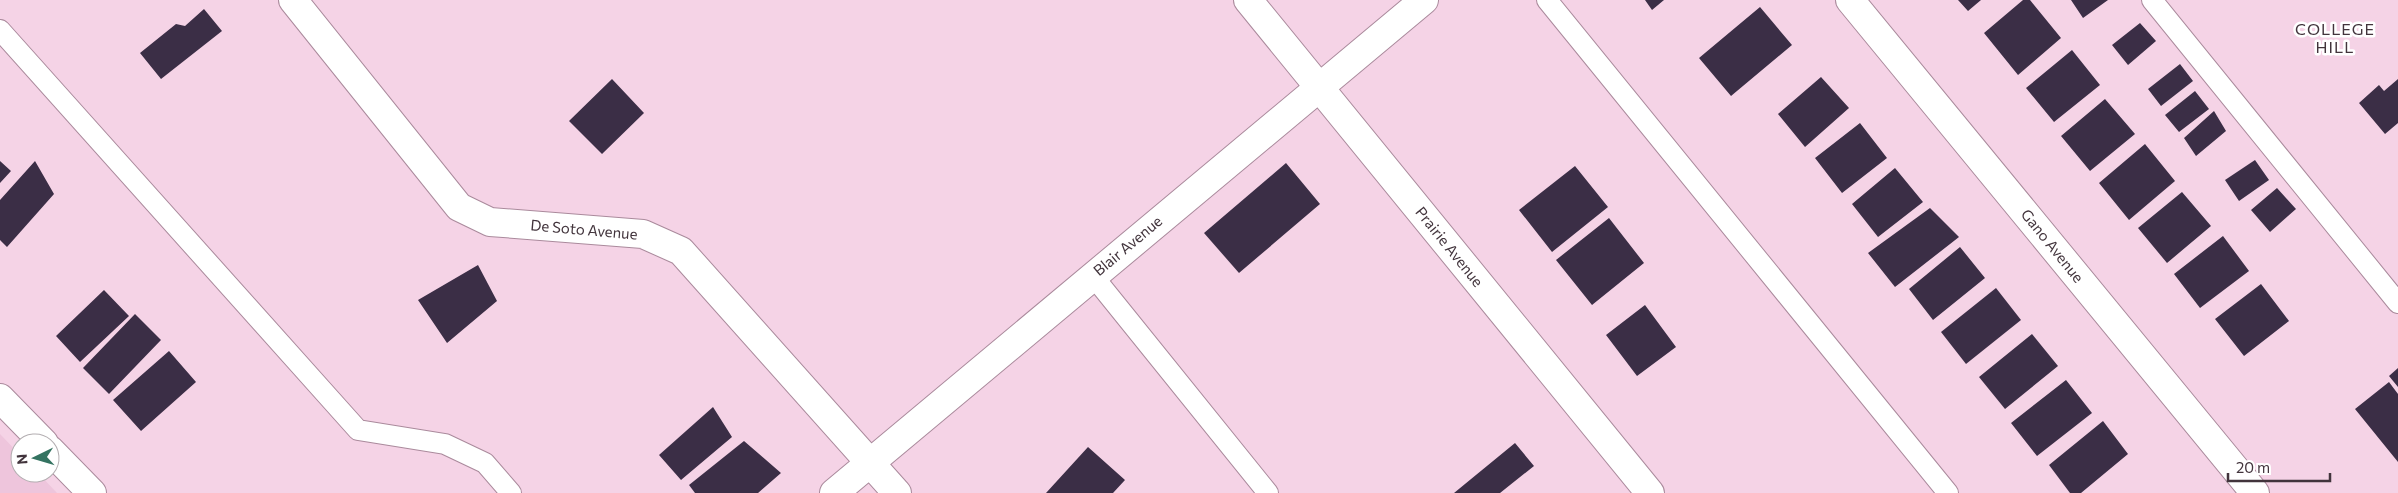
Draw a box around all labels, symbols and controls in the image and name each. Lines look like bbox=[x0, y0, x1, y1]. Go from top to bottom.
district label: COLLEGE HILL bbox=[2295, 19, 2375, 56]
street label: Prairie Avenue bbox=[1412, 203, 1488, 290]
street label: Gano Avenue bbox=[2018, 205, 2088, 286]
street label: Blair Avenue bbox=[1089, 211, 1165, 279]
street label: De Soto Avenue bbox=[530, 215, 638, 243]
north arrow bbox=[10, 433, 60, 483]
scale bar bbox=[2228, 450, 2330, 482]
text: N bbox=[13, 453, 30, 465]
text: 20 m bbox=[2236, 458, 2270, 476]

